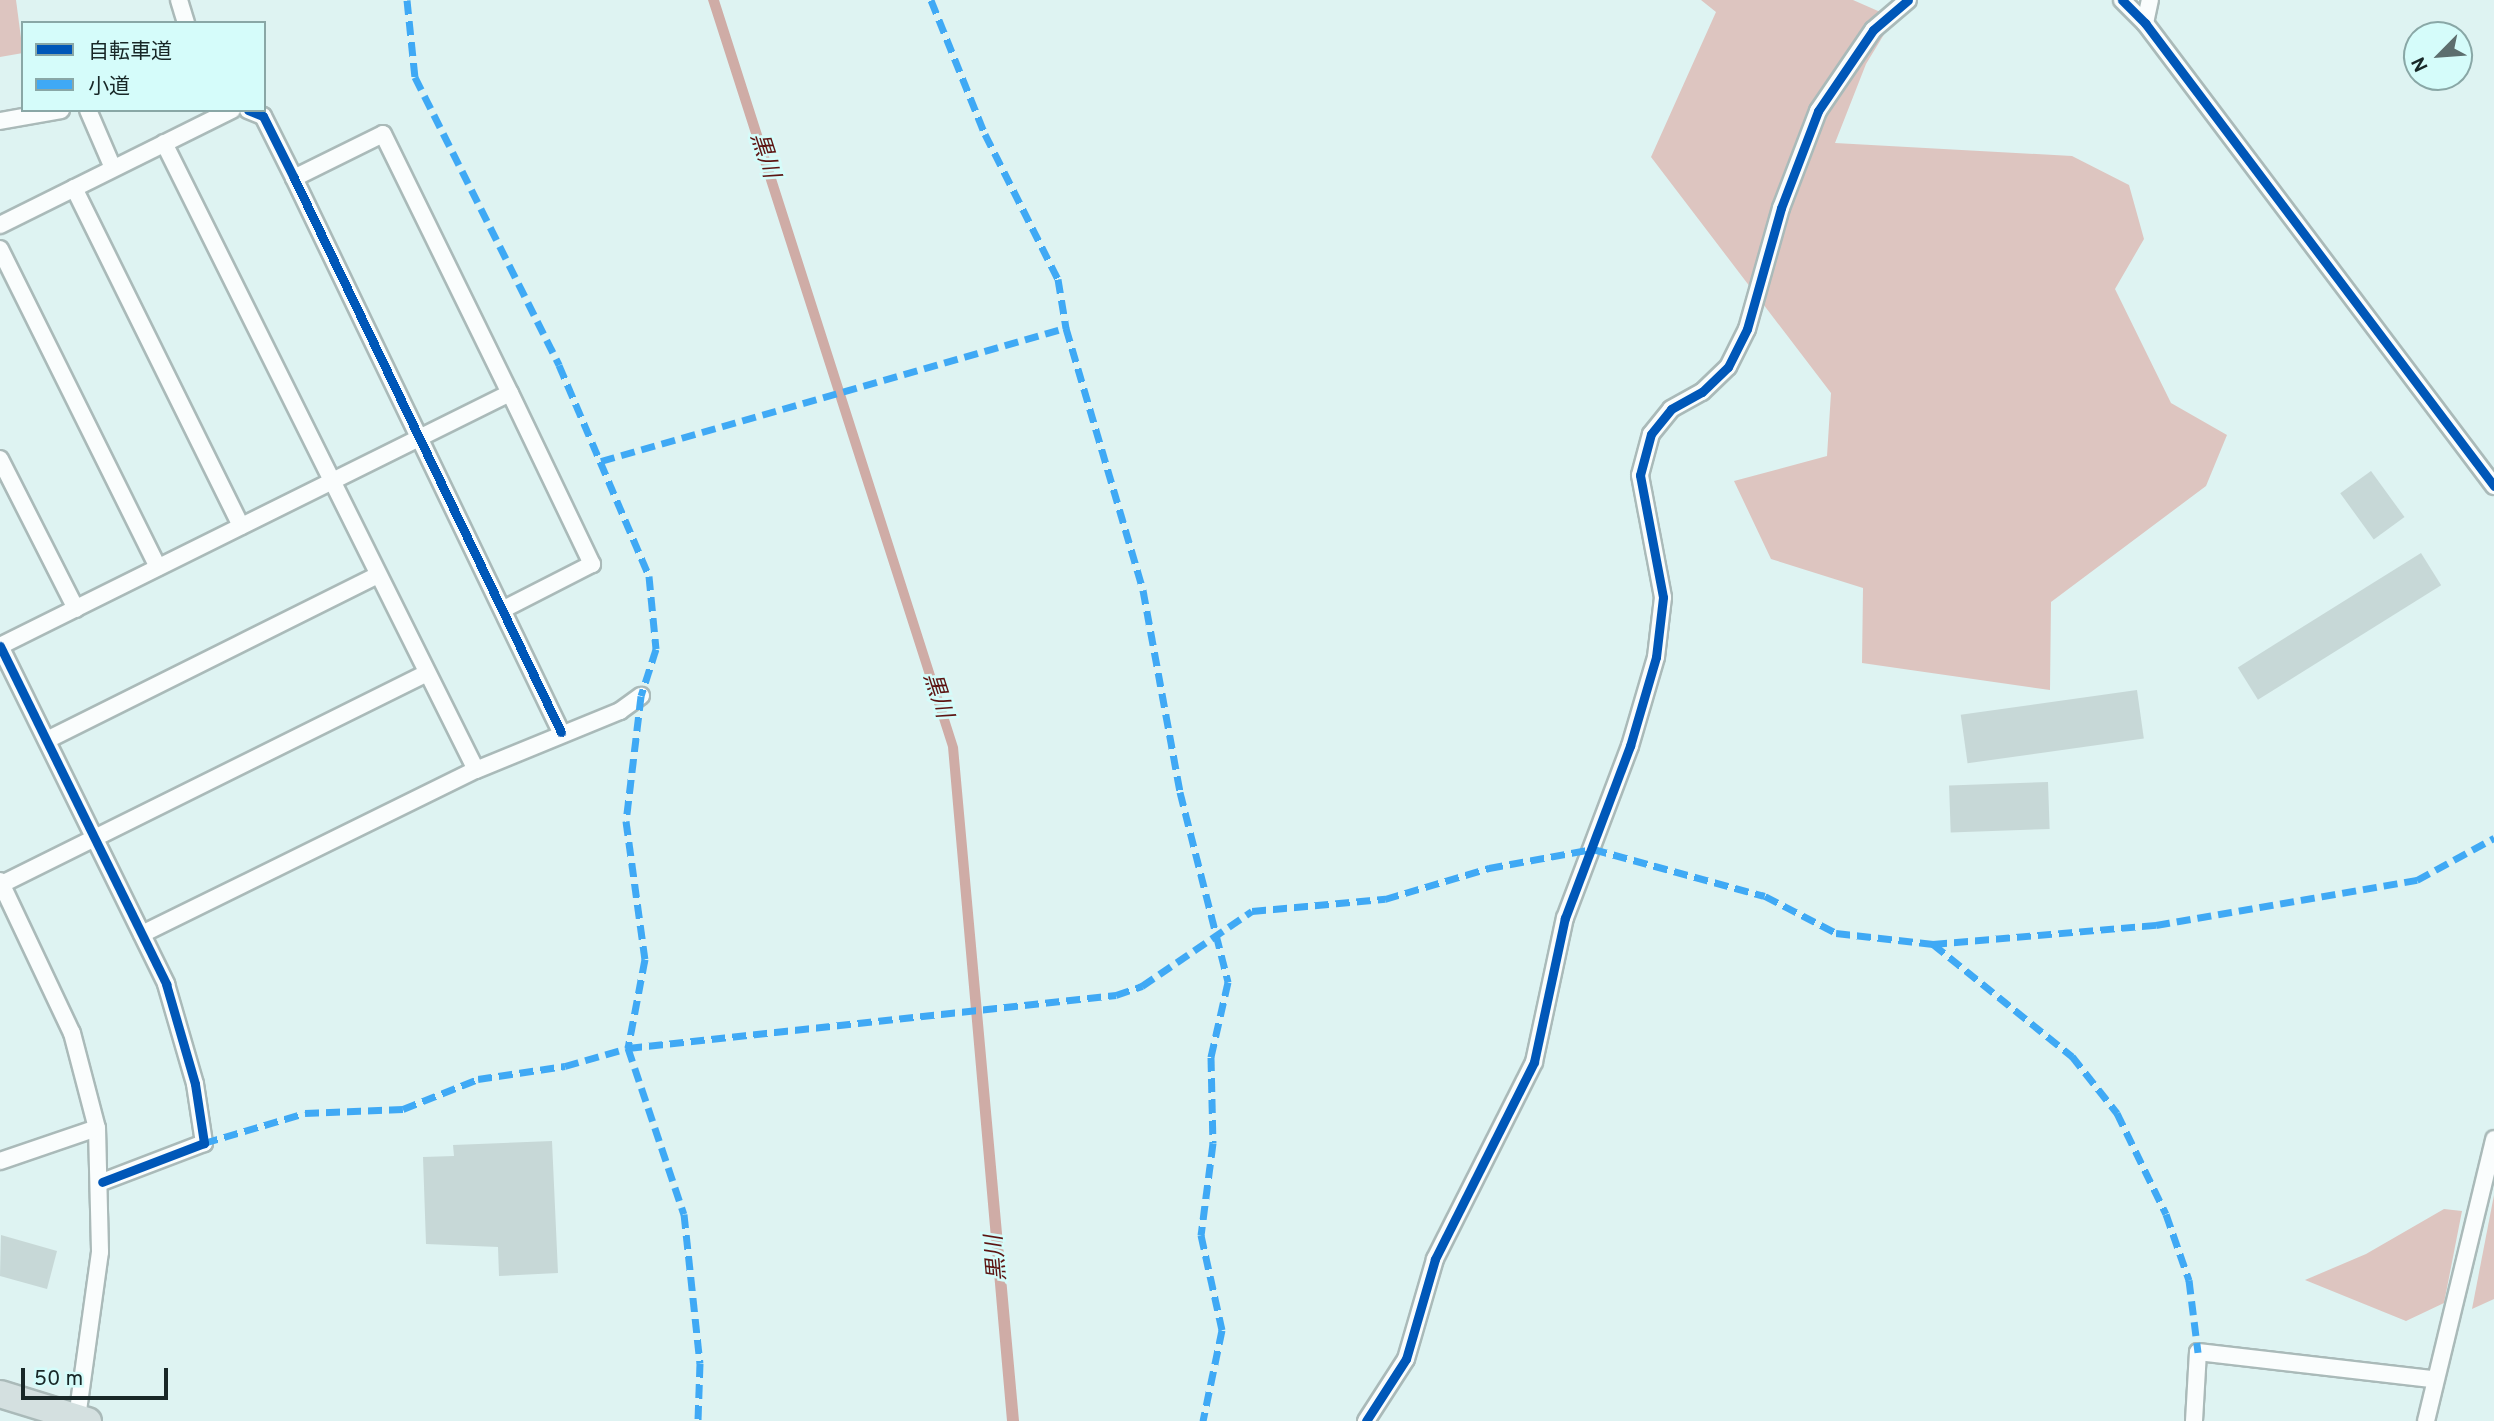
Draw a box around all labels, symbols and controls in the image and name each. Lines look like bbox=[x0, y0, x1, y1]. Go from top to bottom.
legend bbox=[21, 21, 266, 112]
north arrow bbox=[2403, 21, 2473, 91]
text: 自転車道 bbox=[88, 39, 172, 66]
text: N bbox=[2407, 53, 2435, 75]
text: 小道 bbox=[88, 74, 130, 101]
water label: 黒川 bbox=[743, 130, 783, 182]
water label: 黒川 bbox=[916, 670, 956, 722]
water label: 黒川 bbox=[982, 1234, 1014, 1282]
scale bar bbox=[24, 1354, 172, 1398]
text: 50 m bbox=[34, 1366, 83, 1393]

